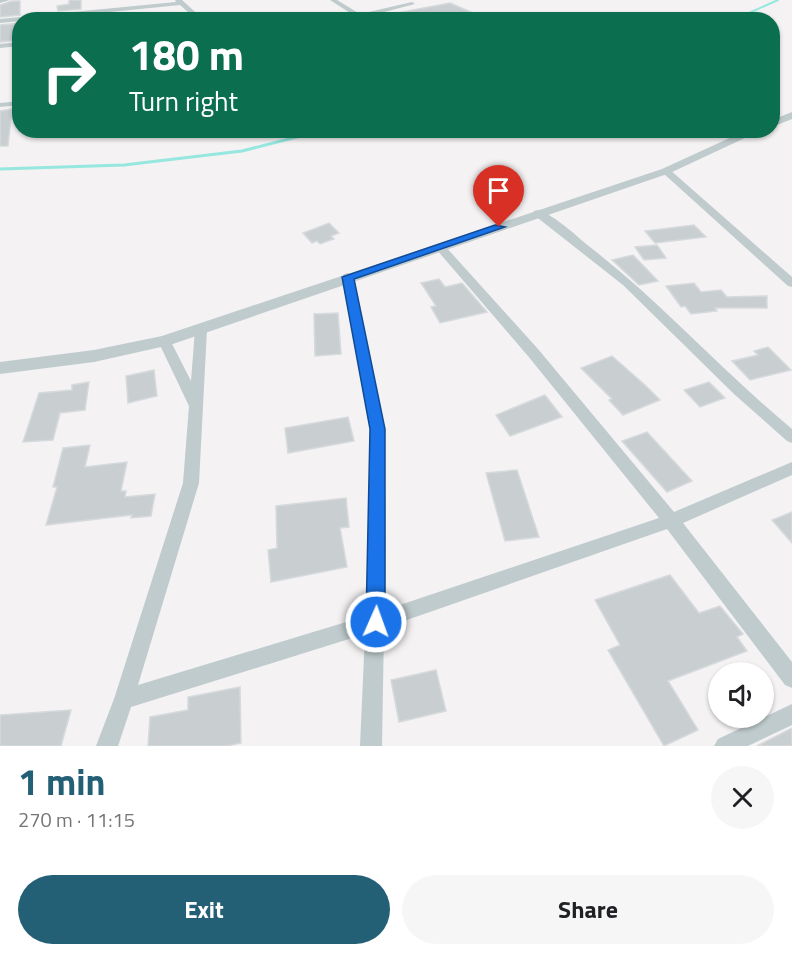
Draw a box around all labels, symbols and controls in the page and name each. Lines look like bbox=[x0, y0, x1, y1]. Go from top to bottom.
text: 180 m bbox=[129, 22, 244, 86]
icon: right bbox=[30, 36, 108, 114]
text: Turn right bbox=[129, 80, 238, 121]
pin bbox=[473, 165, 524, 227]
icon: arrive bbox=[482, 174, 515, 207]
position arrow bbox=[344, 590, 408, 654]
map controls bbox=[708, 662, 774, 728]
button: sound bbox=[708, 662, 774, 728]
text: 1 min bbox=[18, 754, 105, 809]
button: close bbox=[711, 766, 774, 829]
text: 270 m · 11:15 bbox=[18, 804, 135, 835]
button: Exit bbox=[18, 875, 390, 944]
button: Share bbox=[402, 875, 774, 944]

